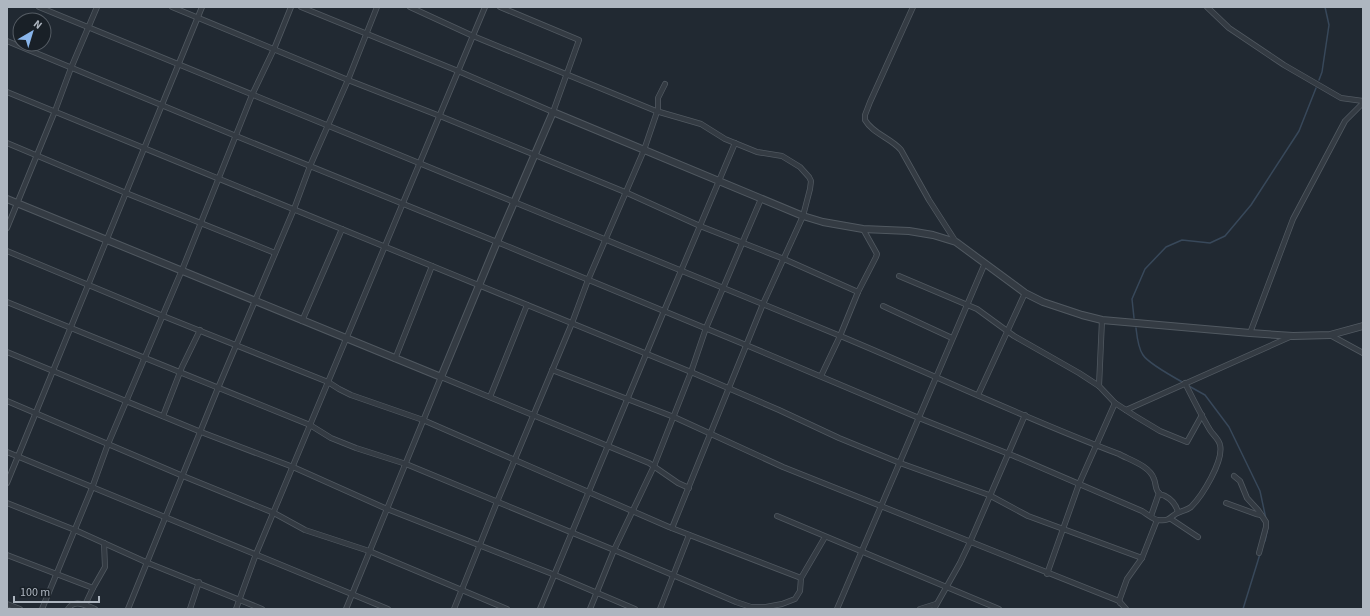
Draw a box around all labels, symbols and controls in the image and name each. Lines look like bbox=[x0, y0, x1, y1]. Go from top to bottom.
north arrow bbox=[12, 12, 52, 52]
text: N bbox=[30, 16, 45, 33]
scale bar bbox=[14, 578, 99, 604]
text: 100 m bbox=[20, 584, 50, 601]

